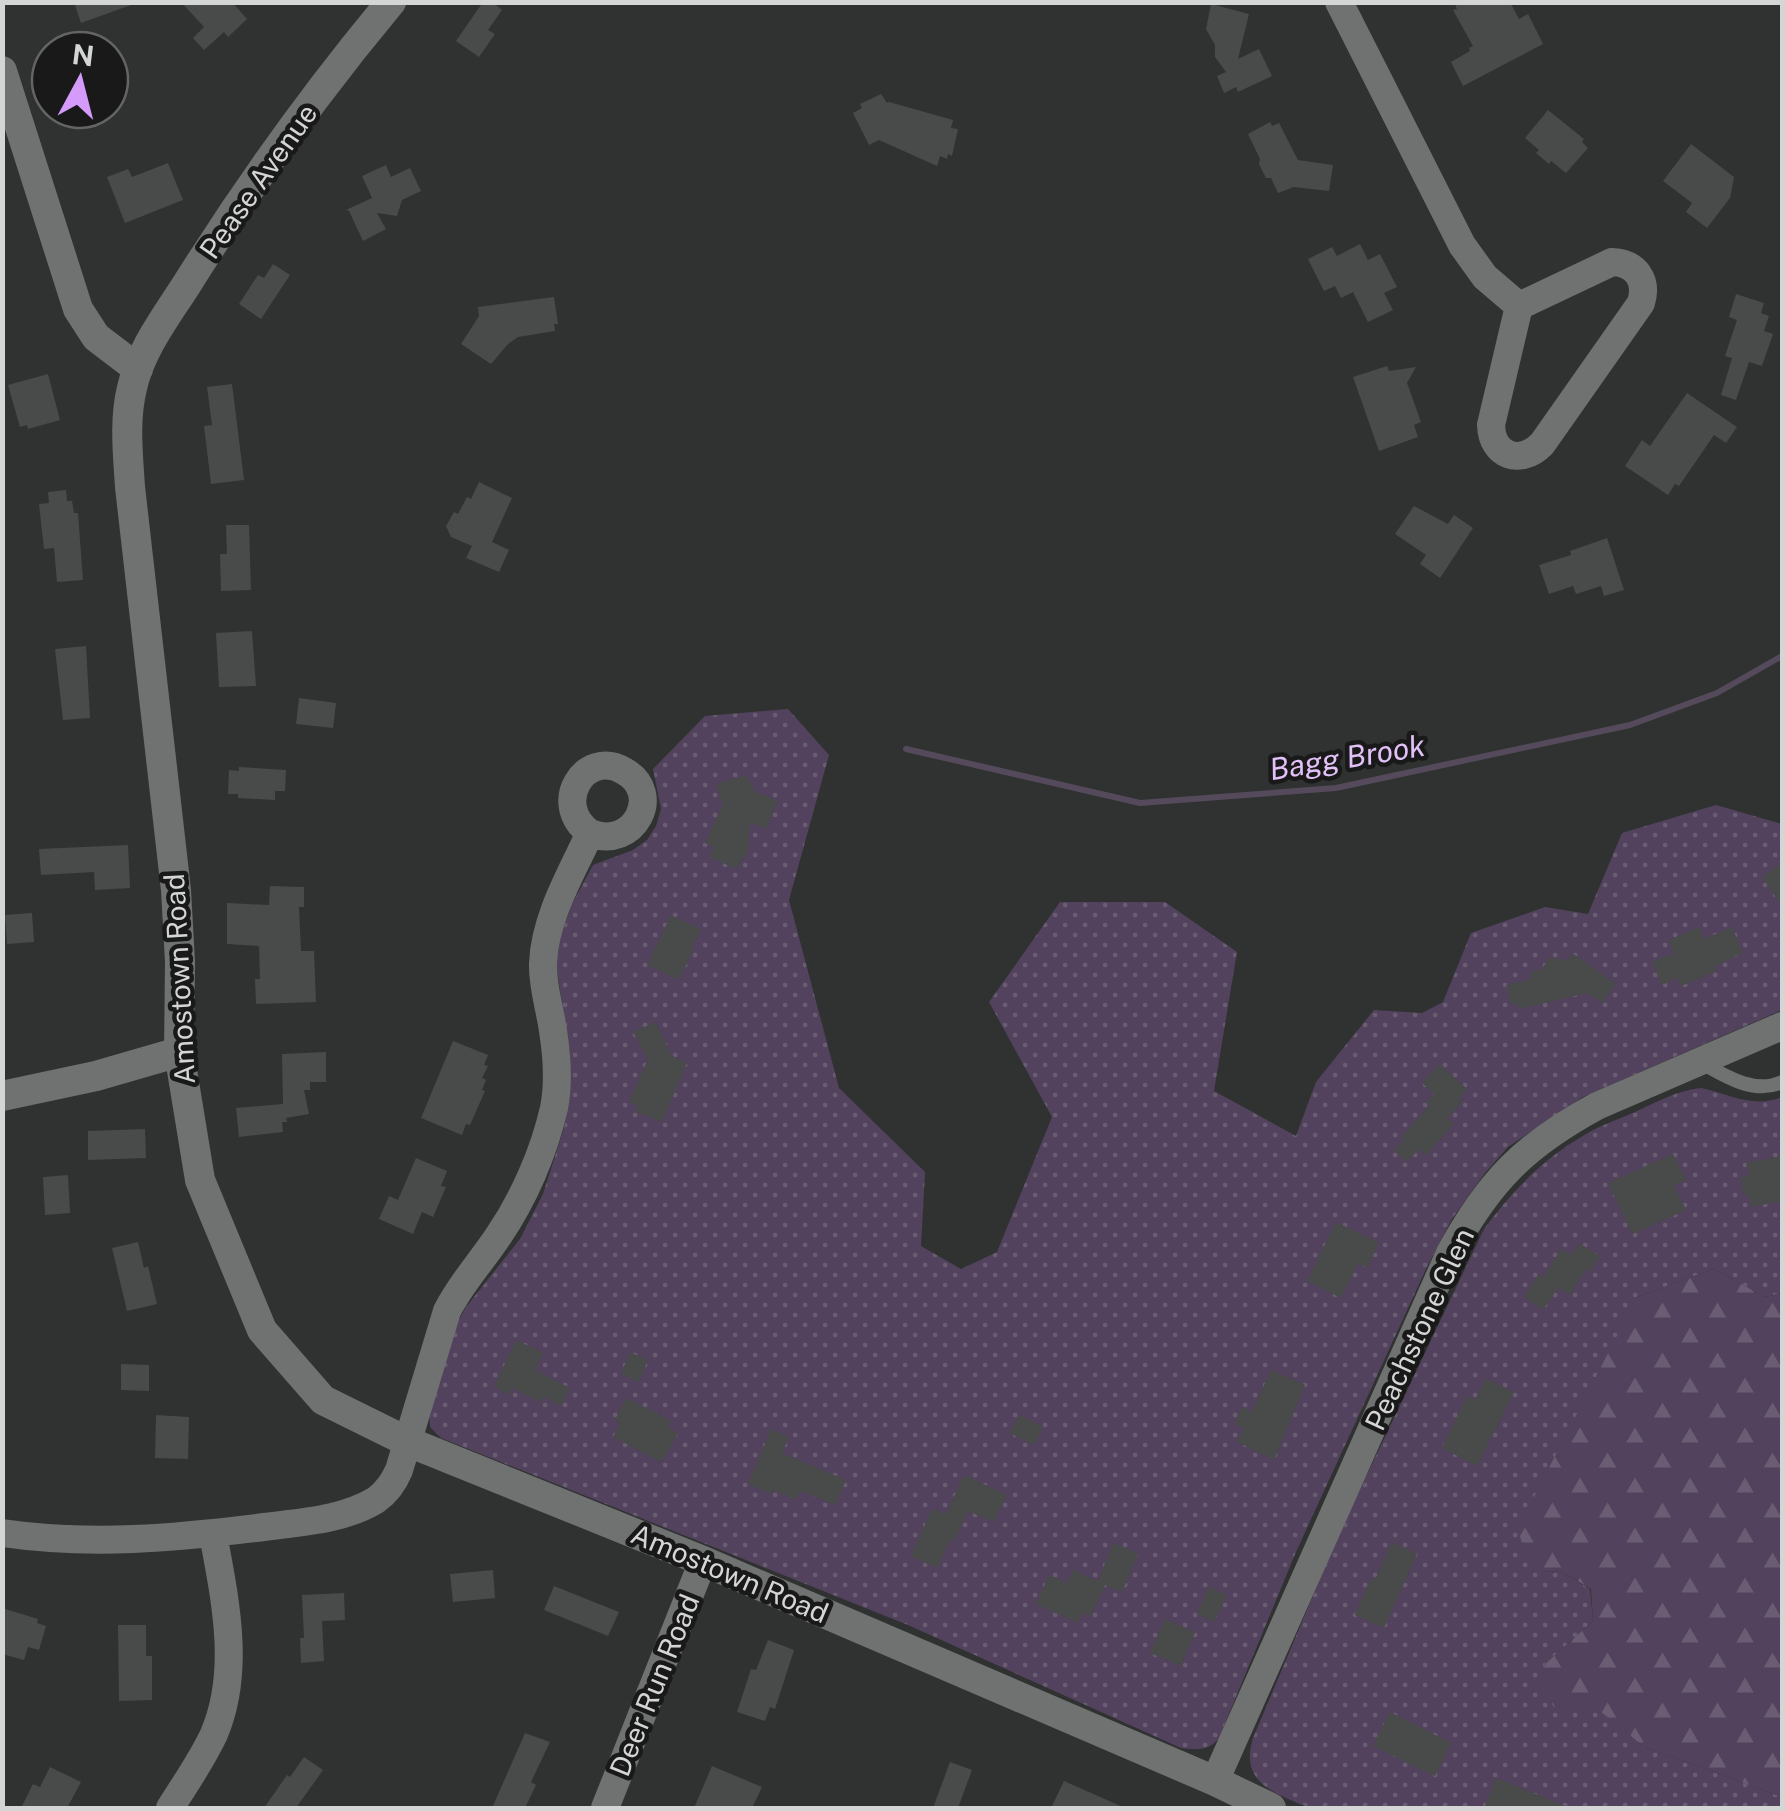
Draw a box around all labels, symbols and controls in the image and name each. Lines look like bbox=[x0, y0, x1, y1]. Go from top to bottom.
north arrow bbox=[30, 30, 130, 130]
text: N bbox=[70, 37, 96, 72]
street label: Pease Avenue bbox=[192, 97, 324, 265]
water label: Bagg Brook bbox=[1267, 727, 1428, 787]
street label: Amostown Road bbox=[157, 873, 201, 1085]
street label: Peachstone Glen bbox=[1358, 1223, 1480, 1435]
street label: Amostown Road bbox=[626, 1517, 834, 1629]
street label: Deer Run Road bbox=[602, 1589, 706, 1781]

